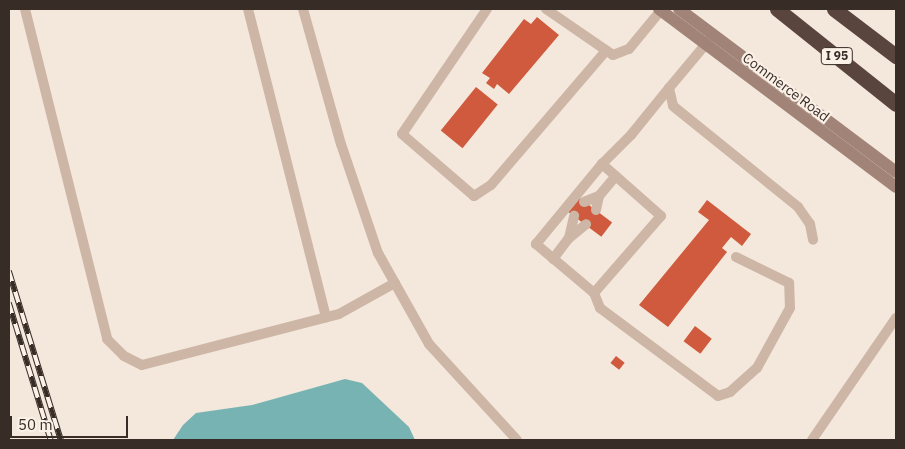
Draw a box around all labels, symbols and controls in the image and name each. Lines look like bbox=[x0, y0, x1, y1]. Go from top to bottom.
road number: I 95 bbox=[821, 46, 853, 66]
street label: Commerce Road bbox=[739, 49, 833, 125]
scale bar bbox=[12, 406, 130, 438]
text: 50 m bbox=[18, 415, 53, 434]

